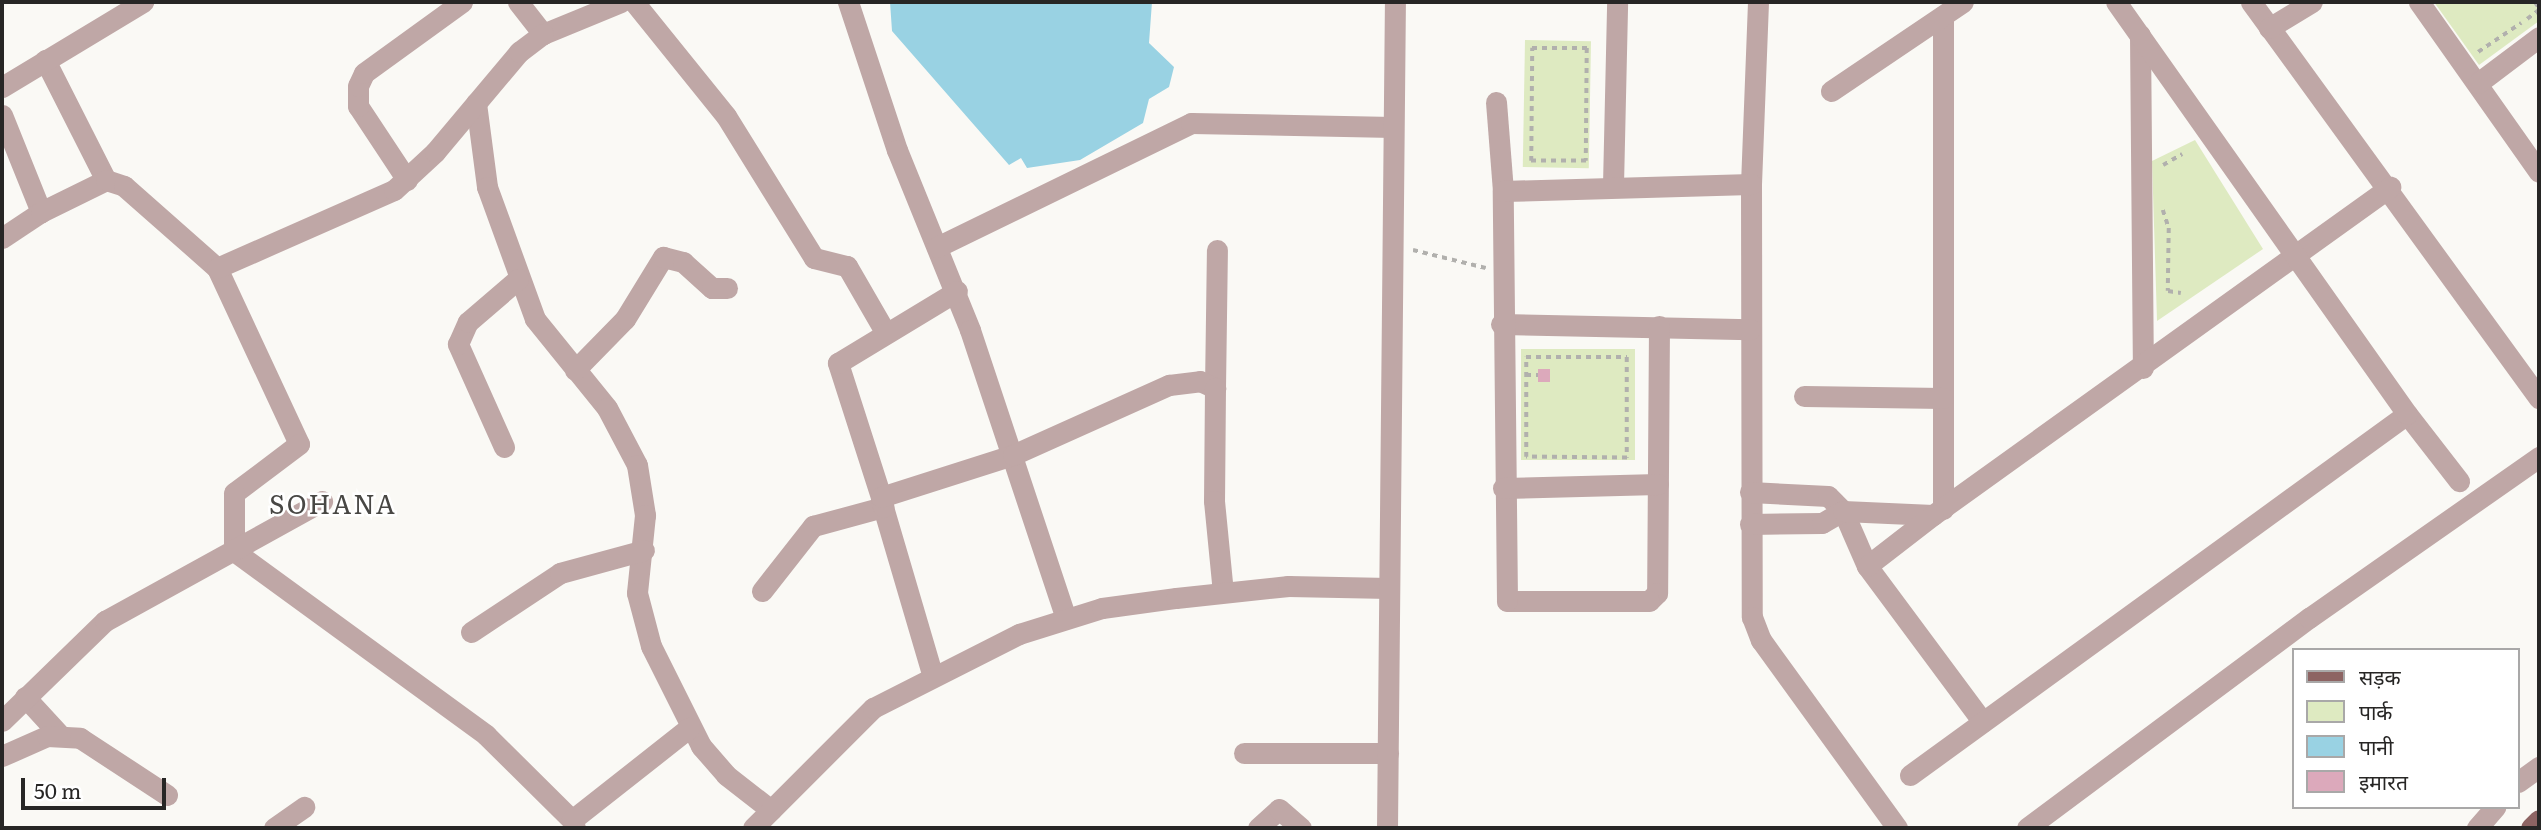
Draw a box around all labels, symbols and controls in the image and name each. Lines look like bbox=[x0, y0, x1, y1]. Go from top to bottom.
district label: SOHANA bbox=[270, 487, 396, 519]
legend bbox=[2292, 648, 2520, 809]
text: सड़क bbox=[2359, 660, 2401, 691]
text: पार्क bbox=[2359, 695, 2393, 726]
text: पानी bbox=[2359, 730, 2393, 761]
scale bar bbox=[24, 764, 170, 808]
text: इमारत bbox=[2359, 765, 2408, 796]
text: 50 m bbox=[34, 774, 81, 805]

